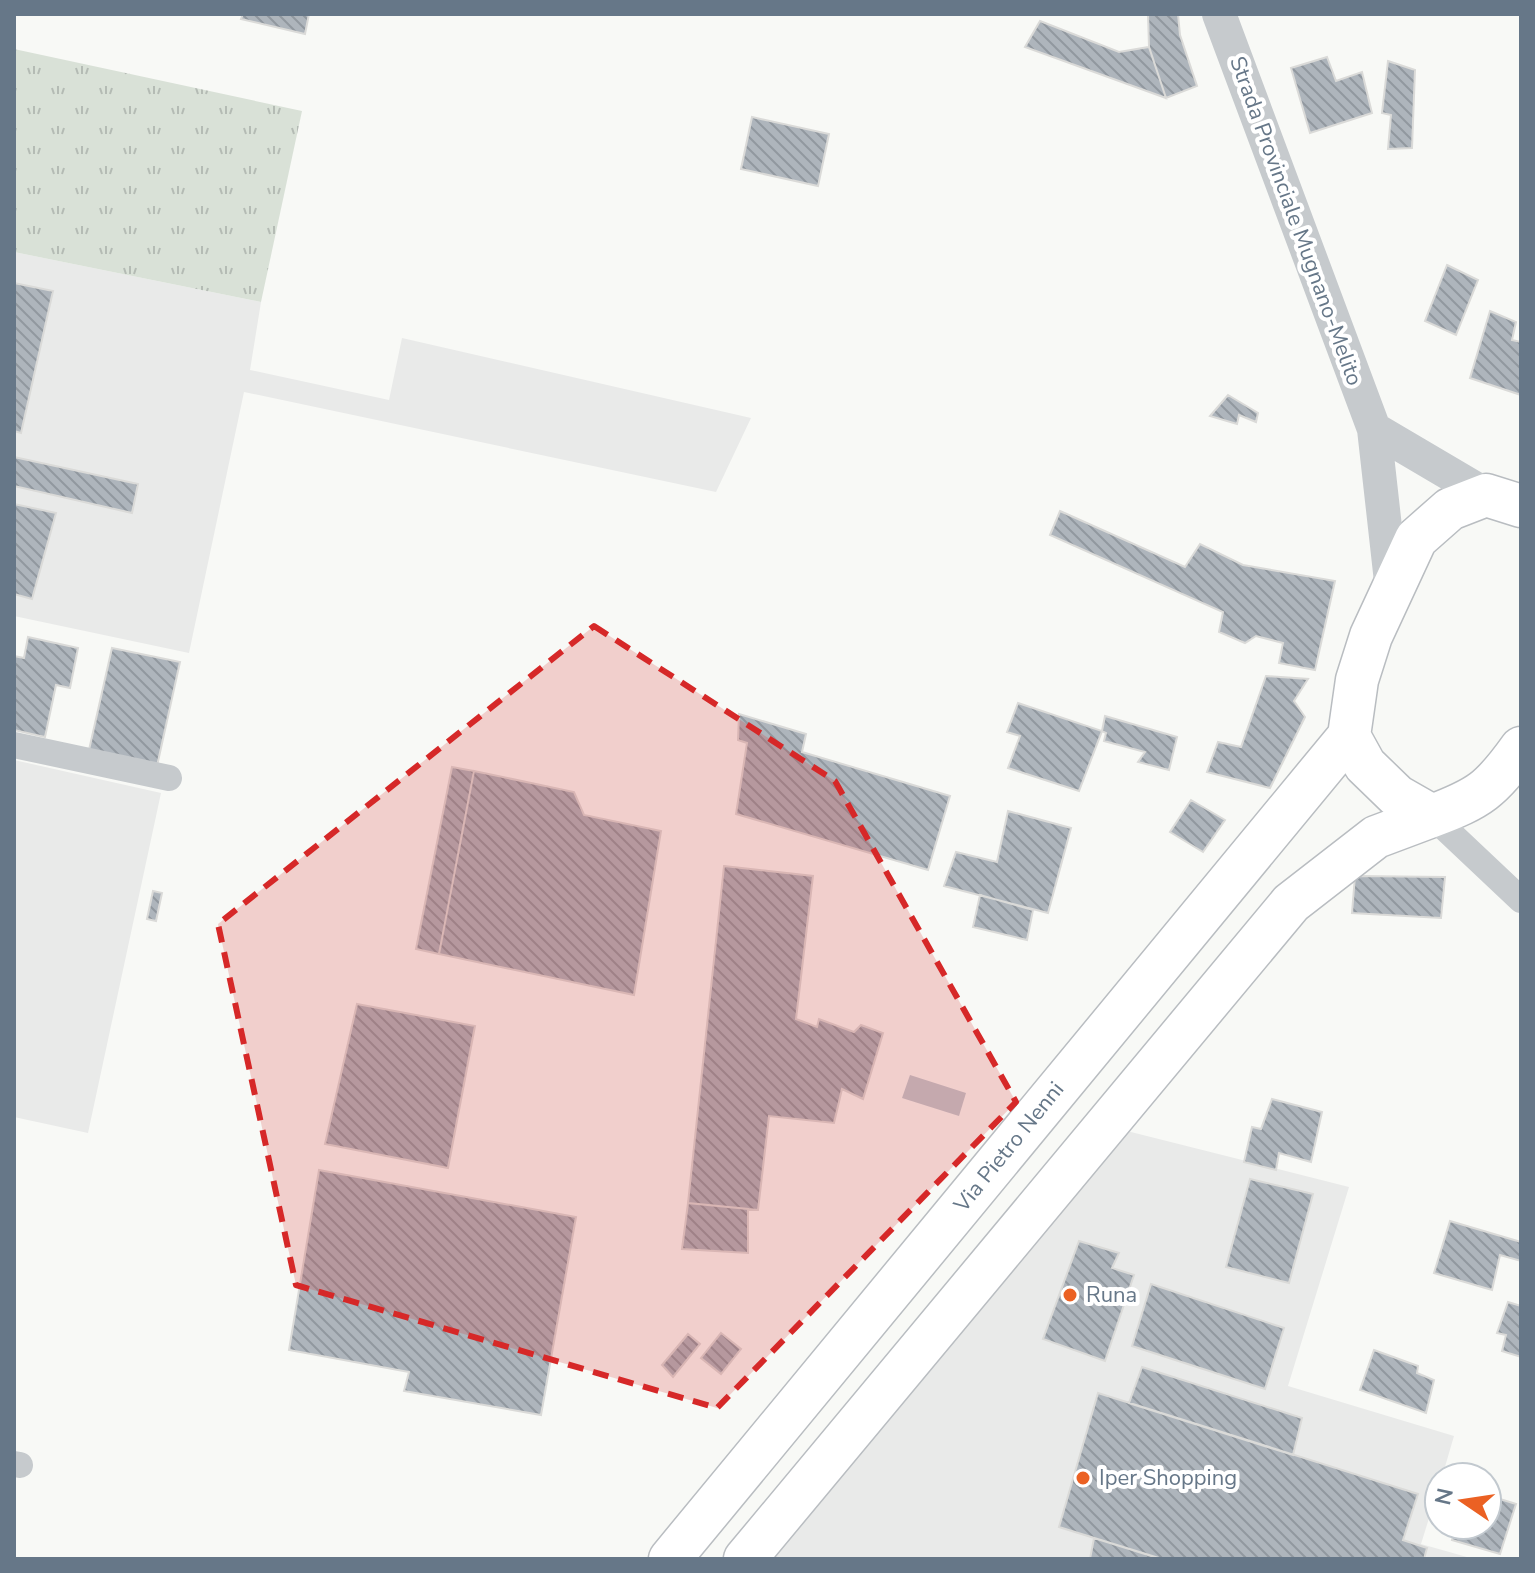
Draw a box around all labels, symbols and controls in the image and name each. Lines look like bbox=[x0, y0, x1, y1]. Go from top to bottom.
street label: Strada Provinciale Mugnano-Melito bbox=[1222, 52, 1370, 390]
street label: Via Pietro Nenni bbox=[946, 1076, 1071, 1219]
place label: Runa bbox=[1086, 1280, 1137, 1310]
marker: Runa bbox=[1061, 1286, 1079, 1304]
north arrow bbox=[1423, 1461, 1503, 1541]
place label: Iper Shopping bbox=[1099, 1463, 1237, 1493]
marker: Iper Shopping bbox=[1074, 1469, 1092, 1487]
text: N bbox=[1428, 1485, 1461, 1508]

